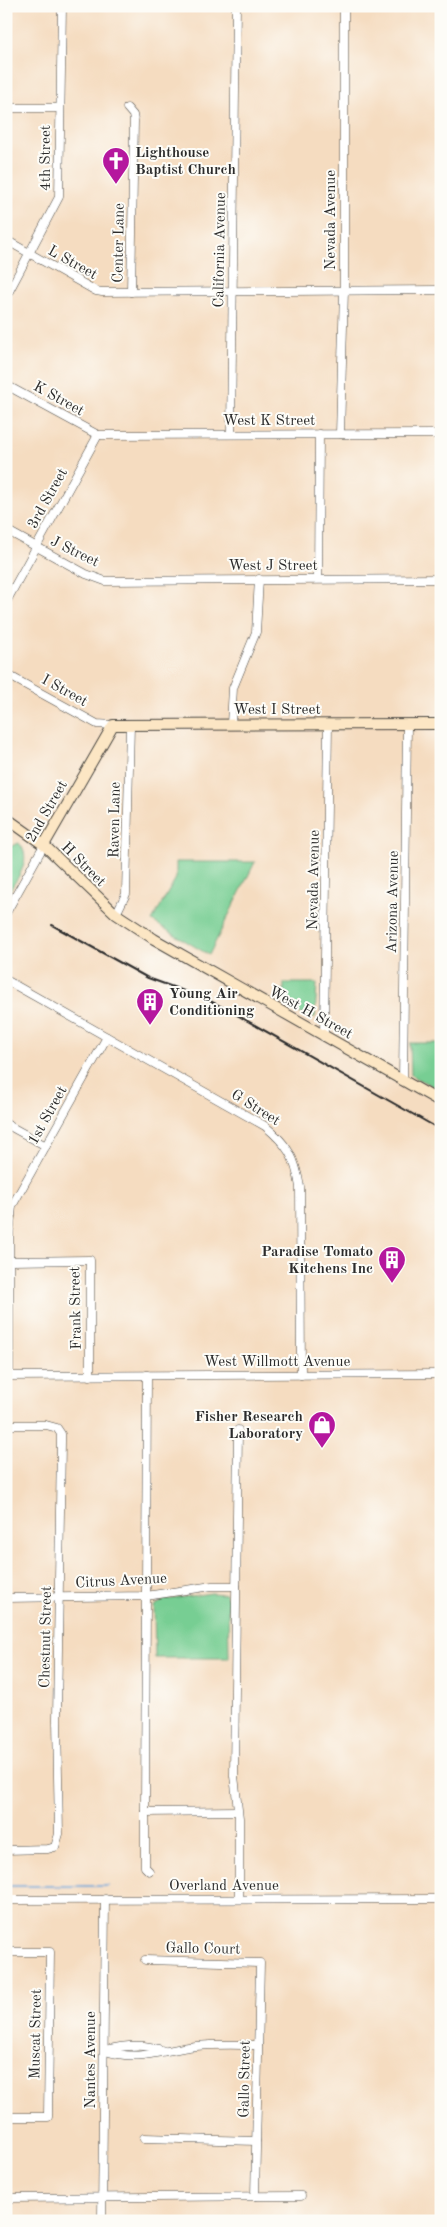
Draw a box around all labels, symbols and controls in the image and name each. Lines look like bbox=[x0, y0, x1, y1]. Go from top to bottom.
street label: 4th Street bbox=[39, 125, 54, 191]
church icon: Lighthouse Baptist Church bbox=[101, 146, 131, 185]
place label: Lighthouse Baptist Church bbox=[135, 146, 236, 178]
street label: Nevada Avenue bbox=[324, 170, 339, 270]
street label: California Avenue bbox=[212, 192, 229, 308]
street label: Center Lane bbox=[111, 203, 128, 283]
street label: L Street bbox=[45, 244, 100, 283]
street label: K Street bbox=[30, 379, 86, 419]
street label: West K Street bbox=[223, 414, 315, 429]
street label: 3rd Street bbox=[26, 466, 71, 532]
street label: J Street bbox=[48, 534, 101, 571]
street label: West J Street bbox=[228, 559, 318, 574]
street label: I Street bbox=[39, 673, 90, 710]
street label: West I Street bbox=[233, 703, 321, 718]
street label: 2nd Street bbox=[24, 778, 71, 845]
street label: Raven Lane bbox=[107, 782, 124, 858]
street label: Nevada Avenue bbox=[306, 830, 323, 930]
street label: H Street bbox=[58, 840, 108, 890]
street label: Arizona Avenue bbox=[385, 850, 402, 954]
street label: West H Street bbox=[266, 984, 355, 1042]
building icon: Young Air Conditioning bbox=[135, 987, 165, 1026]
place label: Young Air Conditioning bbox=[169, 987, 255, 1019]
street label: 1st Street bbox=[26, 1084, 70, 1148]
street label: G Street bbox=[228, 1087, 282, 1129]
place label: Paradise Tomato Kitchens Inc bbox=[261, 1245, 373, 1277]
building icon: Paradise Tomato Kitchens Inc bbox=[377, 1245, 407, 1284]
street label: Frank Street bbox=[68, 1266, 85, 1350]
street label: West Willmott Avenue bbox=[204, 1355, 350, 1370]
place label: Fisher Research Laboratory bbox=[195, 1410, 303, 1442]
shop icon: Fisher Research Laboratory bbox=[307, 1410, 337, 1449]
street label: Citrus Avenue bbox=[75, 1572, 167, 1591]
street label: Chestnut Street bbox=[38, 1586, 55, 1688]
street label: Overland Avenue bbox=[169, 1879, 279, 1894]
street label: Gallo Court bbox=[165, 1941, 241, 1958]
street label: Muscat Street bbox=[28, 1989, 45, 2079]
street label: Nantes Avenue bbox=[84, 2011, 99, 2109]
street label: Gallo Street bbox=[237, 2040, 254, 2118]

